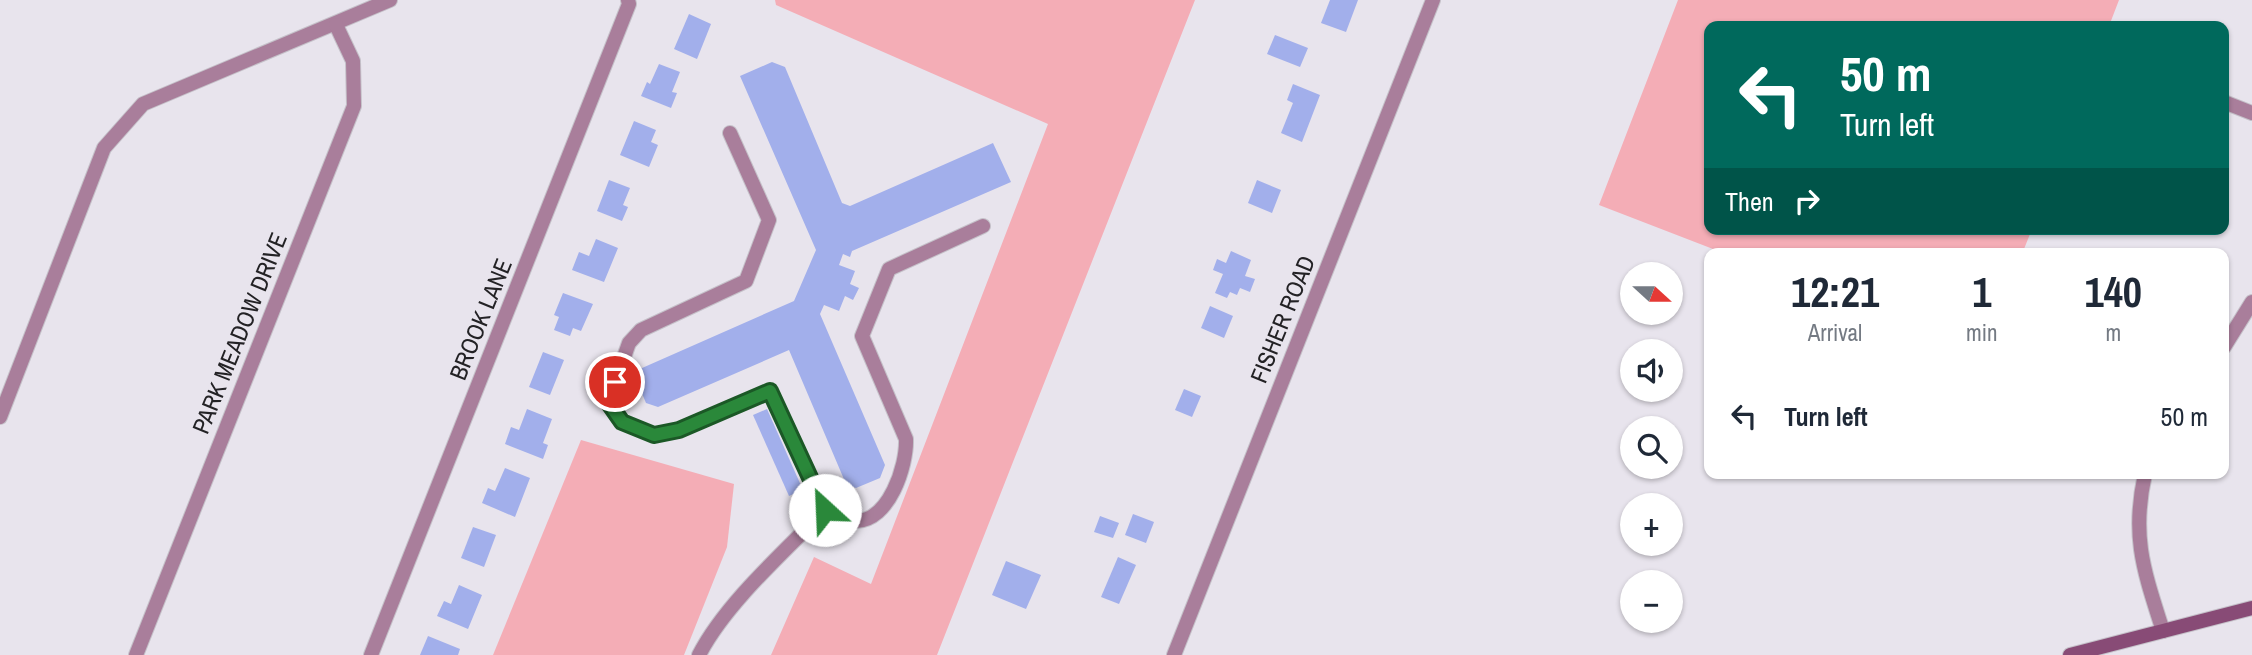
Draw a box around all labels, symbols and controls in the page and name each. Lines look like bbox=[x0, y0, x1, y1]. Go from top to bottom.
text: 50 m bbox=[1840, 40, 1932, 106]
icon: left bbox=[1725, 49, 1816, 140]
text: Turn left bbox=[1840, 103, 1934, 146]
icon: right bbox=[1788, 182, 1826, 220]
text: Then bbox=[1725, 184, 1774, 219]
street label: PARK MEADOW DRIVE bbox=[184, 228, 294, 438]
street label: FISHER ROAD bbox=[1242, 251, 1322, 387]
street label: BROOK LANE bbox=[441, 254, 519, 384]
north arrow bbox=[1620, 262, 1684, 326]
map controls bbox=[1620, 262, 1683, 633]
text: 12:21 bbox=[1791, 264, 1879, 320]
text: 1 bbox=[1972, 264, 1991, 320]
text: 140 bbox=[2085, 264, 2142, 320]
text: Arrival bbox=[1808, 317, 1862, 348]
text: min bbox=[1966, 317, 1998, 348]
text: m bbox=[2105, 317, 2121, 348]
button: sound bbox=[1620, 339, 1683, 402]
pin bbox=[585, 352, 645, 412]
icon: arrive bbox=[596, 363, 634, 401]
icon: left bbox=[1725, 397, 1763, 435]
text: Turn left bbox=[1784, 399, 1868, 434]
text: 50 m bbox=[2161, 399, 2208, 434]
button: search bbox=[1620, 416, 1683, 479]
position arrow bbox=[788, 473, 862, 547]
button: + bbox=[1620, 493, 1683, 556]
button: − bbox=[1620, 570, 1683, 633]

